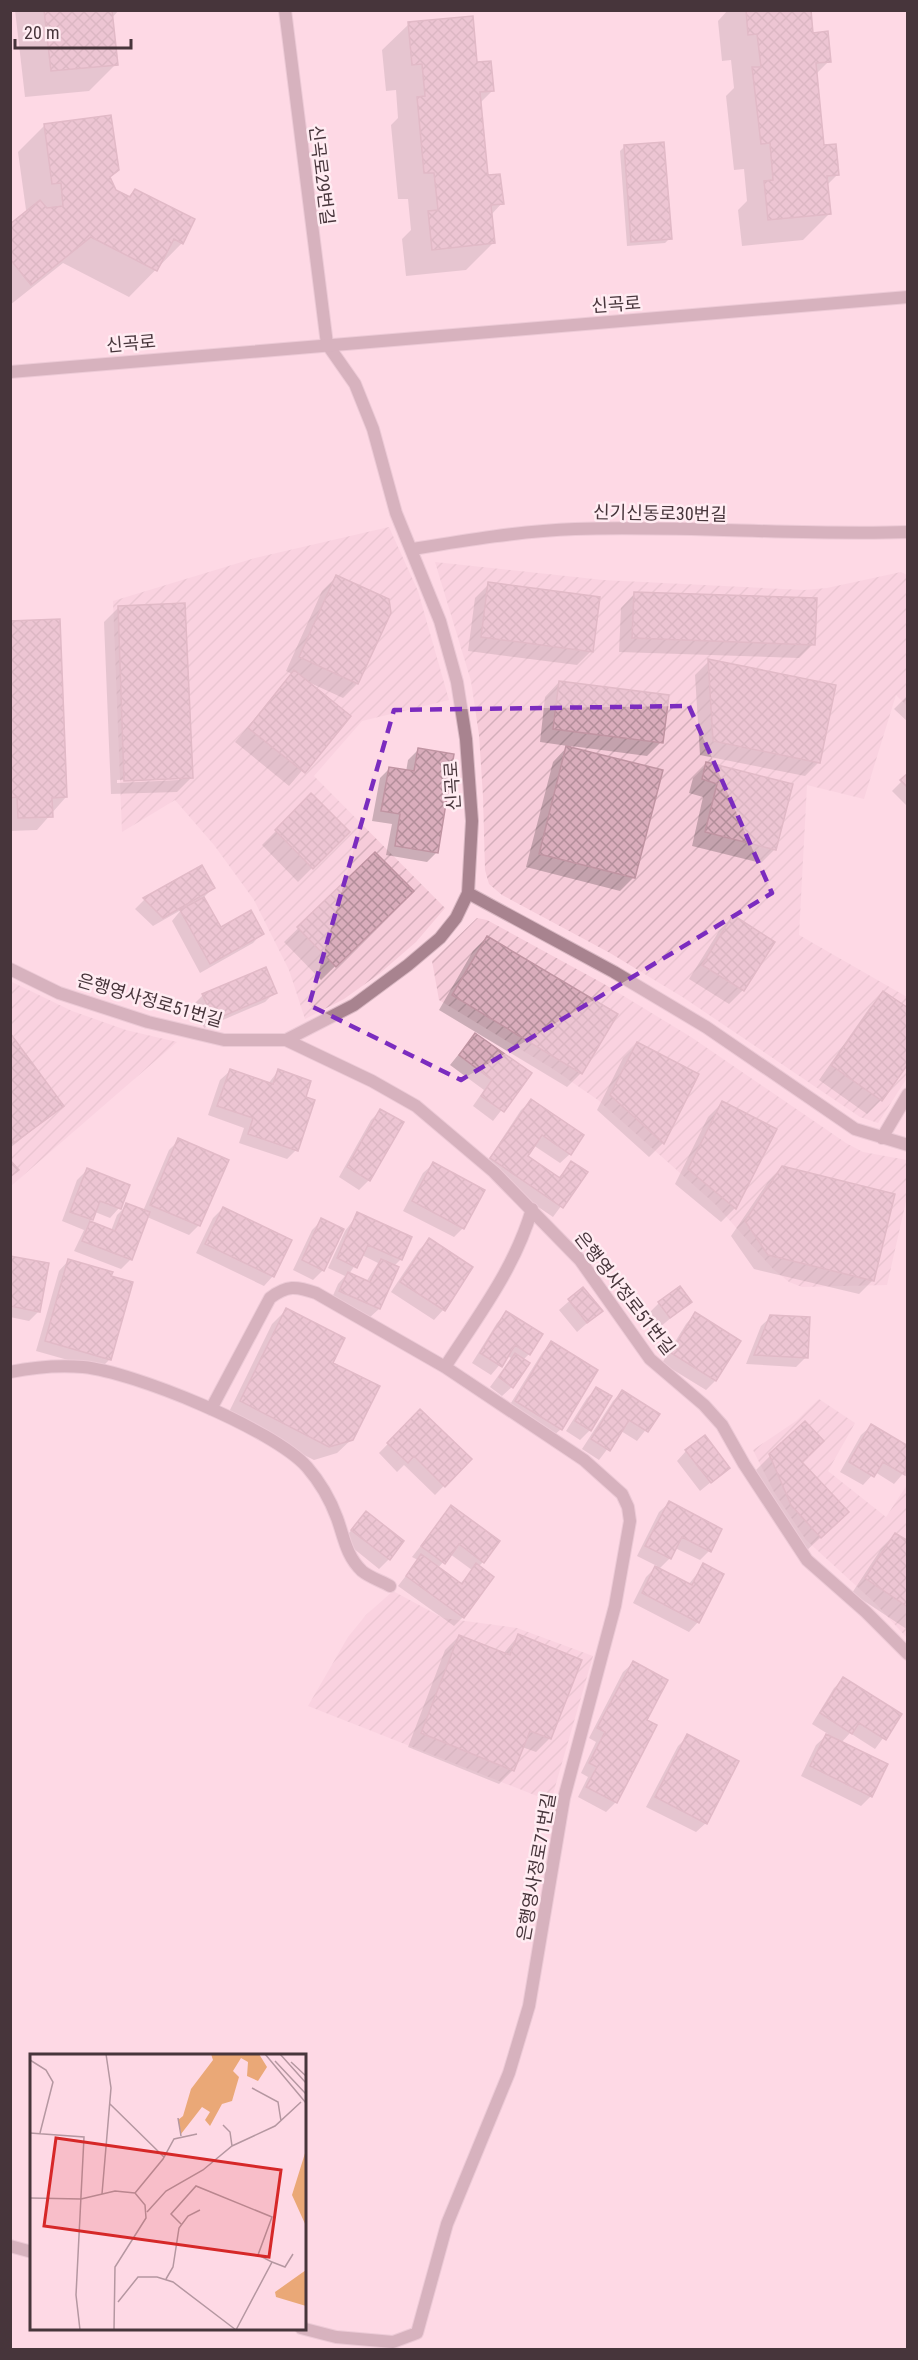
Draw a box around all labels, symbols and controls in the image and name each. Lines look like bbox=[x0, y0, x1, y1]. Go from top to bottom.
scale bar bbox=[15, 12, 130, 50]
text: 20 m bbox=[24, 22, 59, 43]
street label: 신곡로29번길 bbox=[305, 124, 339, 226]
street label: 신곡로 bbox=[590, 292, 642, 316]
street label: 신곡로 bbox=[105, 330, 157, 356]
street label: 신기신동로30번길 bbox=[593, 501, 727, 525]
street label: 신곡로 bbox=[440, 760, 464, 812]
street label: 은행영사정로51번길 bbox=[75, 969, 225, 1031]
street label: 은행영사정로51번길 bbox=[570, 1227, 680, 1359]
street label: 은행영사정로71번길 bbox=[513, 1791, 559, 1943]
inset map bbox=[30, 2054, 306, 2330]

